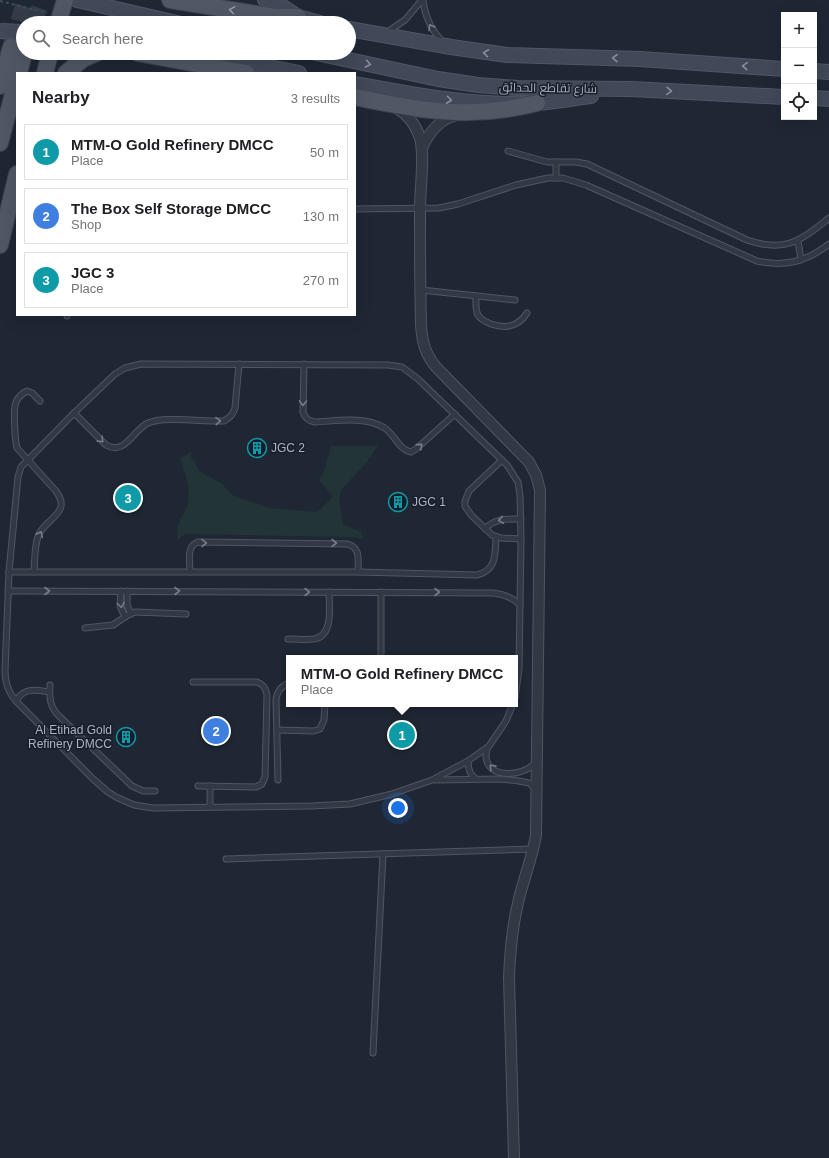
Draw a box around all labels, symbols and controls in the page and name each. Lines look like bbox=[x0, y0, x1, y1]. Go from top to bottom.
one-way arrow bbox=[229, 6, 235, 15]
map controls bbox=[781, 12, 817, 120]
button: + bbox=[781, 12, 817, 48]
search box bbox=[16, 16, 356, 60]
one-way arrow bbox=[429, 24, 436, 31]
icon: search bbox=[30, 27, 52, 49]
text: Search here bbox=[62, 30, 144, 47]
button: − bbox=[781, 48, 817, 84]
one-way arrow bbox=[483, 49, 489, 58]
one-way arrow bbox=[612, 54, 618, 62]
one-way arrow bbox=[365, 59, 371, 67]
one-way arrow bbox=[742, 62, 748, 71]
street label: شارع تقاطع الحدائق bbox=[499, 80, 597, 97]
button: locate bbox=[781, 84, 817, 120]
one-way arrow bbox=[666, 87, 672, 96]
text: Nearby bbox=[32, 88, 90, 107]
text: 3 results bbox=[291, 91, 340, 106]
one-way arrow bbox=[446, 95, 452, 104]
text: MTM-O Gold Refinery DMCC bbox=[71, 136, 274, 153]
text: 1 bbox=[42, 145, 50, 160]
text: 50 m bbox=[310, 145, 339, 160]
text: Place bbox=[71, 153, 104, 168]
text: The Box Self Storage DMCC bbox=[71, 200, 271, 217]
text: 2 bbox=[42, 209, 50, 224]
text: 130 m bbox=[303, 209, 339, 224]
text: Shop bbox=[71, 217, 101, 232]
text: JGC 3 bbox=[71, 264, 114, 281]
text: 3 bbox=[42, 273, 50, 288]
text: 270 m bbox=[303, 273, 339, 288]
text: Place bbox=[71, 281, 104, 296]
one-way arrow bbox=[299, 400, 307, 406]
one-way arrow bbox=[215, 416, 221, 425]
one-way arrow bbox=[96, 435, 104, 443]
building icon: JGC 2 bbox=[246, 437, 268, 459]
place label: JGC 2 bbox=[271, 441, 305, 455]
one-way arrow bbox=[415, 444, 422, 451]
pin: 3 bbox=[115, 483, 141, 513]
building icon: JGC 1 bbox=[387, 491, 409, 513]
place label: JGC 1 bbox=[412, 495, 446, 509]
one-way arrow bbox=[498, 515, 504, 524]
one-way arrow bbox=[35, 531, 43, 538]
one-way arrow bbox=[201, 538, 207, 547]
one-way arrow bbox=[331, 539, 337, 548]
one-way arrow bbox=[44, 587, 50, 595]
one-way arrow bbox=[174, 587, 180, 595]
one-way arrow bbox=[304, 588, 310, 596]
one-way arrow bbox=[434, 588, 440, 596]
one-way arrow bbox=[116, 601, 125, 608]
popup bbox=[286, 655, 518, 707]
text: MTM-O Gold Refinery DMCC bbox=[301, 665, 503, 682]
text: Place bbox=[301, 682, 333, 697]
pin: 2 bbox=[203, 716, 229, 746]
pin: 1 bbox=[389, 720, 415, 750]
place label: Al Etihad Gold Refinery DMCC bbox=[28, 723, 112, 751]
building icon: Al Etihad Gold Refinery DMCC bbox=[115, 726, 137, 748]
one-way arrow bbox=[489, 764, 497, 771]
your location bbox=[388, 798, 408, 818]

